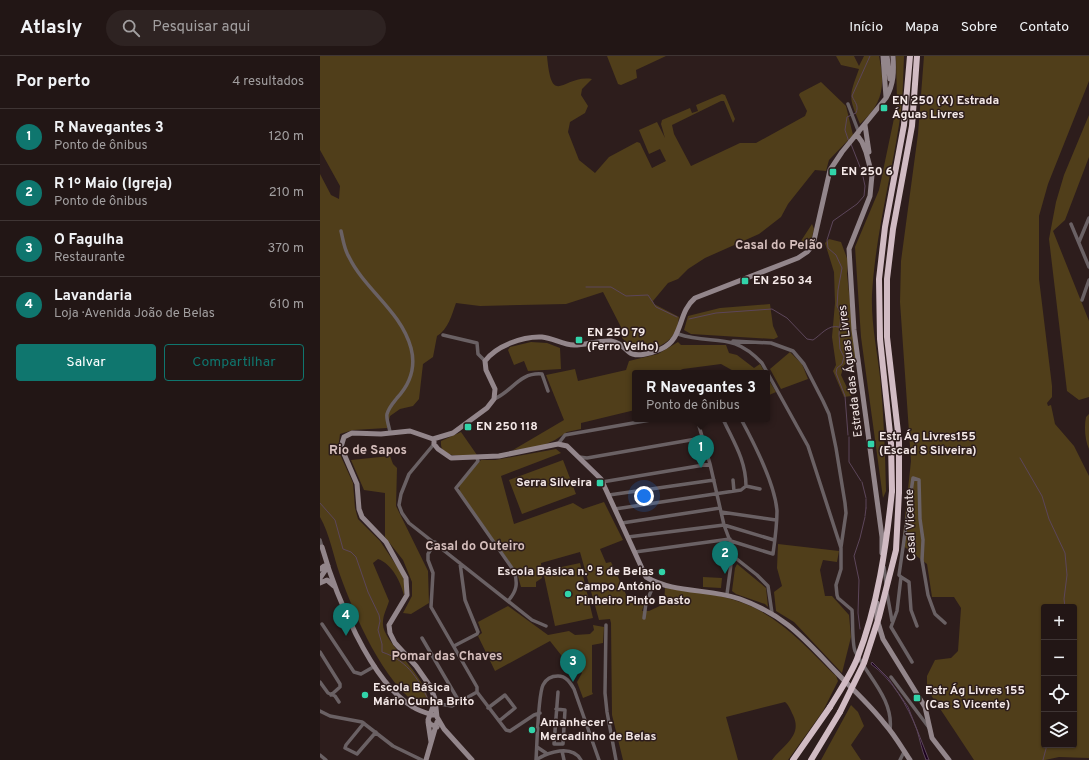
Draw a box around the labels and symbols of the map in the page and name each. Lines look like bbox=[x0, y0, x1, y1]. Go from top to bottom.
place label: EN 250 (X) Estrada Águas Livres bbox=[892, 93, 999, 123]
marker: EN 250 (X) Estrada Águas Livres bbox=[879, 103, 889, 113]
place label: EN 250 6 bbox=[841, 164, 893, 180]
marker: EN 250 6 bbox=[828, 167, 838, 177]
district label: Casal do Pelão bbox=[735, 238, 823, 254]
place label: EN 250 34 bbox=[753, 273, 813, 289]
marker: EN 250 34 bbox=[740, 276, 750, 286]
street label: Estrada das Águas Livres bbox=[835, 304, 867, 438]
place label: EN 250 79 (Ferro Velho) bbox=[587, 325, 659, 355]
marker: EN 250 79 (Ferro Velho) bbox=[574, 335, 584, 345]
place label: EN 250 118 bbox=[476, 419, 538, 435]
marker: EN 250 118 bbox=[463, 422, 473, 432]
place label: Estr Ág Livres155 (Escad S Silveira) bbox=[879, 429, 976, 459]
pin: 1 bbox=[688, 435, 714, 468]
marker: Estr Ág Livres155 (Escad S Silveira) bbox=[866, 439, 876, 449]
district label: Rio de Sapos bbox=[329, 443, 407, 459]
place label: Serra Silveira bbox=[516, 475, 592, 491]
marker: Serra Silveira bbox=[595, 478, 605, 488]
your location bbox=[634, 486, 654, 506]
street label: Casal Vicente bbox=[902, 489, 920, 561]
district label: Casal do Outeiro bbox=[425, 539, 525, 555]
pin: 2 bbox=[712, 541, 738, 574]
place label: Escola Básica n.º 5 de Belas bbox=[497, 564, 654, 580]
marker: Escola Básica n.º 5 de Belas bbox=[657, 567, 667, 577]
place label: Campo António Pinheiro Pinto Basto bbox=[576, 579, 691, 609]
marker: Campo António Pinheiro Pinto Basto bbox=[563, 589, 573, 599]
pin: 4 bbox=[333, 603, 359, 636]
district label: Pomar das Chaves bbox=[392, 649, 502, 665]
pin: 3 bbox=[560, 649, 586, 682]
place label: Escola Básica Mário Cunha Brito bbox=[373, 680, 474, 710]
place label: Estr Ág Livres 155 (Cas S Vicente) bbox=[925, 683, 1025, 713]
marker: Escola Básica Mário Cunha Brito bbox=[360, 690, 370, 700]
marker: Estr Ág Livres 155 (Cas S Vicente) bbox=[912, 693, 922, 703]
place label: Amanhecer - Mercadinho de Belas bbox=[540, 715, 657, 745]
marker: Amanhecer - Mercadinho de Belas bbox=[527, 725, 537, 735]

